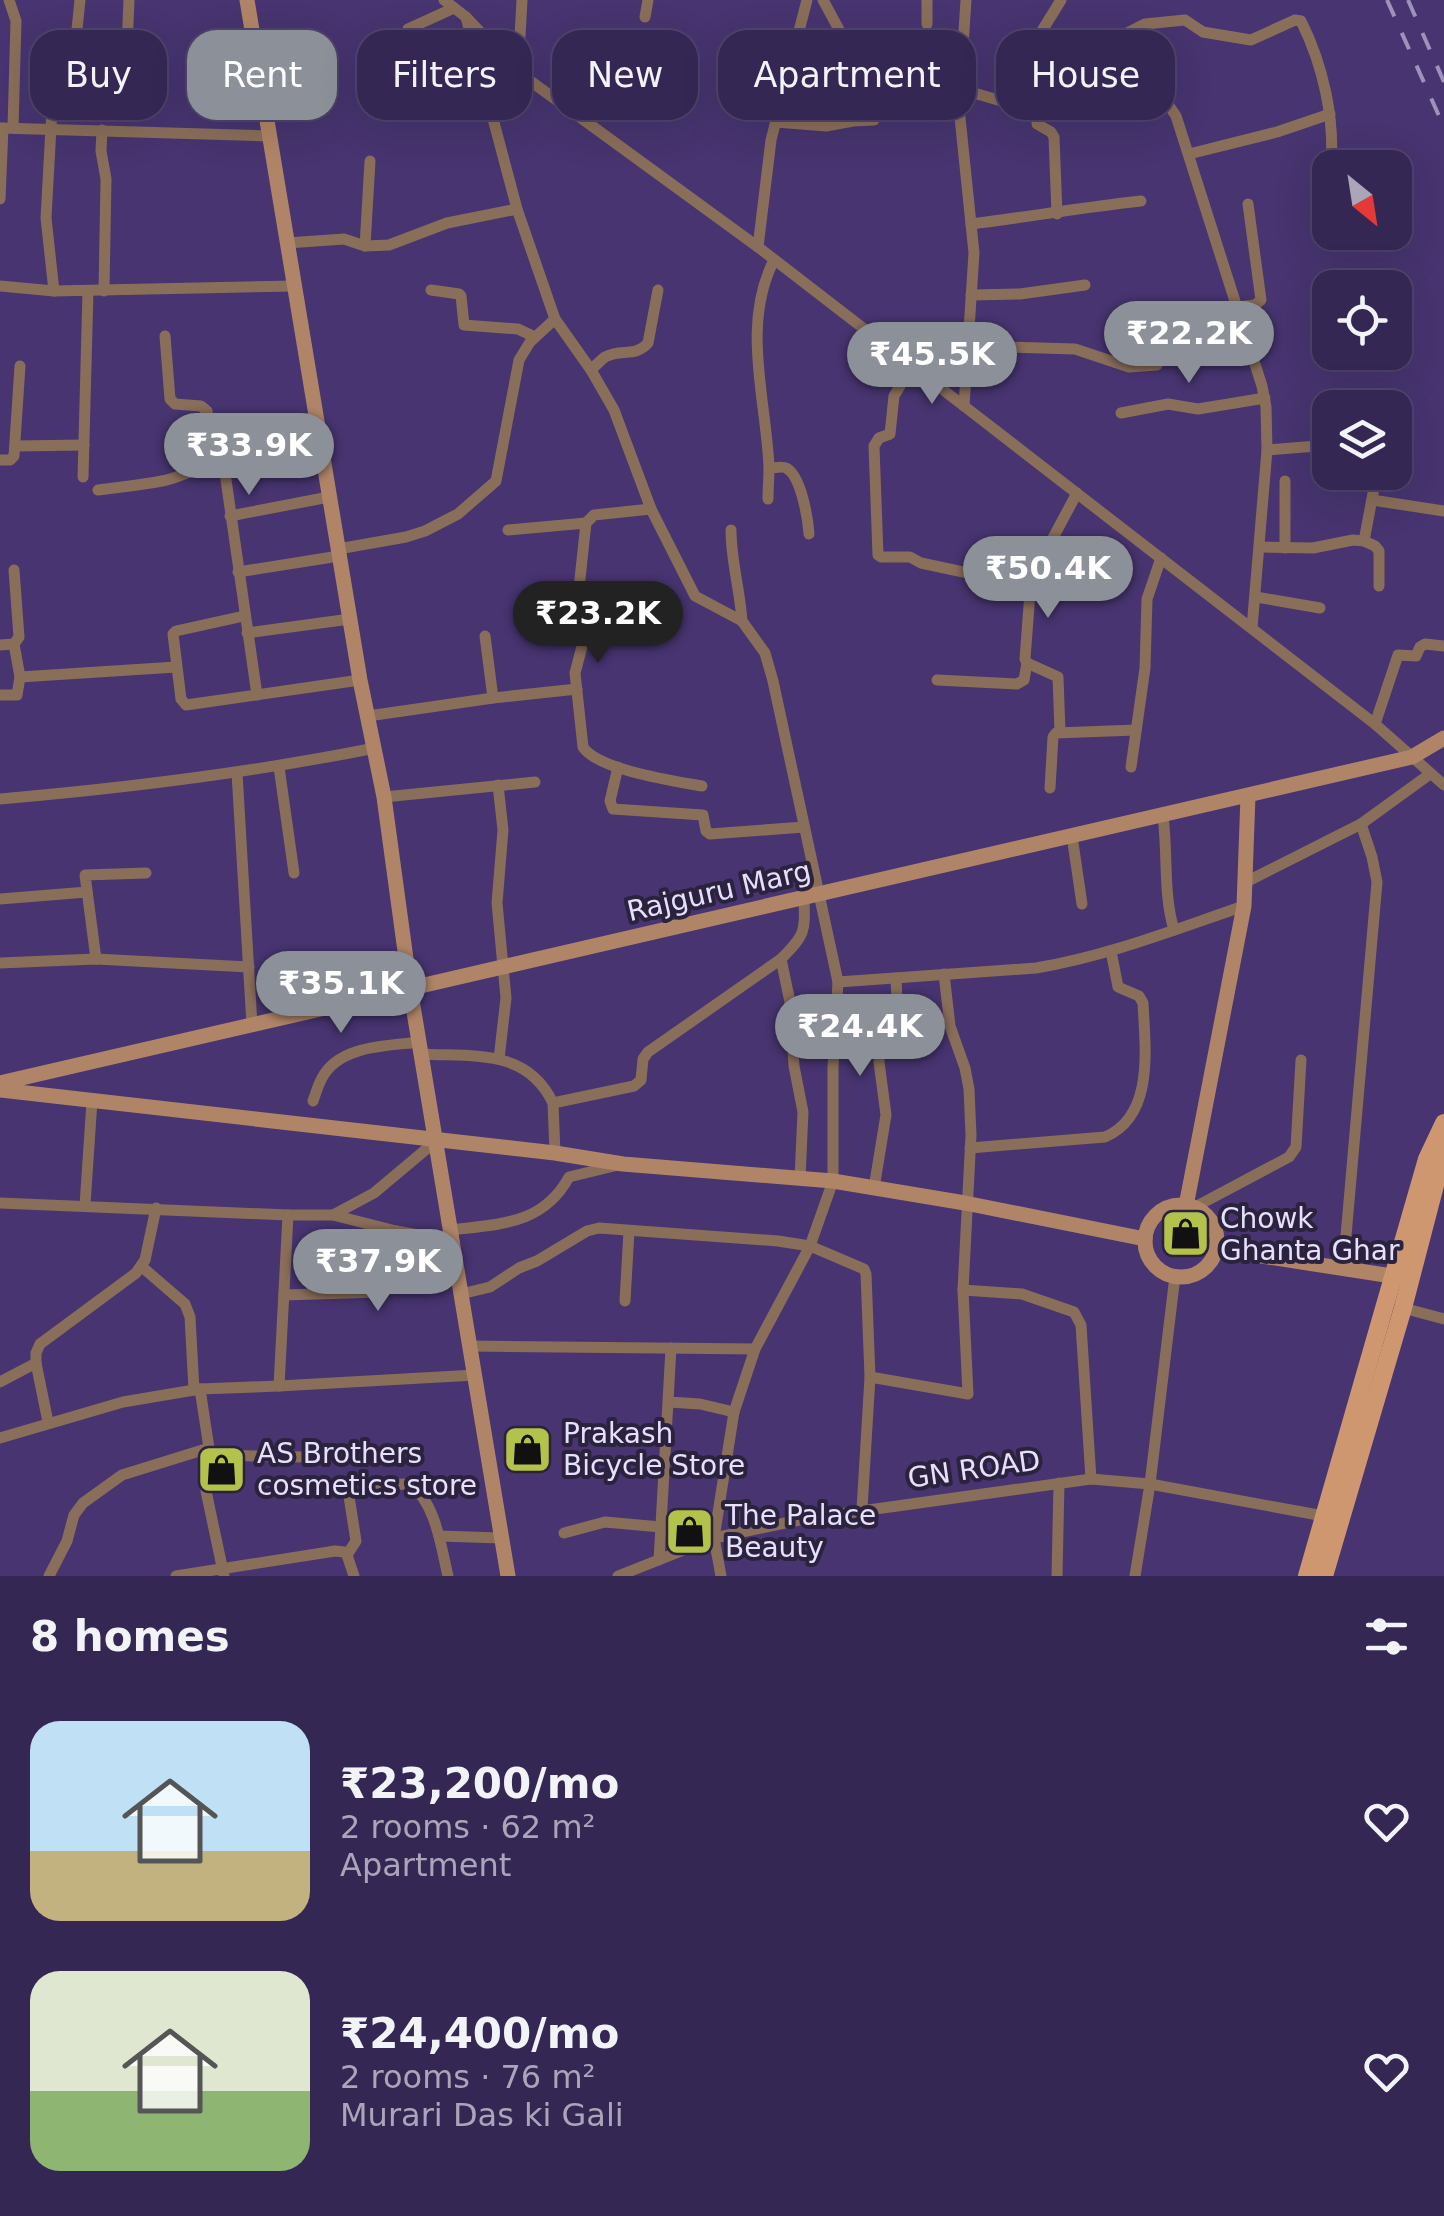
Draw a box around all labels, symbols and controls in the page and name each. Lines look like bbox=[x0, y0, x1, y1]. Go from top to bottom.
chip: Buy bbox=[30, 30, 167, 120]
chip: Rent bbox=[187, 30, 337, 120]
chip: Filters bbox=[357, 30, 532, 120]
chip: New bbox=[552, 30, 698, 120]
chip: Apartment bbox=[718, 30, 976, 120]
chip: House bbox=[996, 30, 1175, 120]
north arrow bbox=[1312, 150, 1412, 250]
map controls bbox=[1312, 150, 1412, 490]
button: locate bbox=[1312, 270, 1412, 370]
pin: ₹22.2K bbox=[1108, 301, 1270, 386]
text: ₹22.2K bbox=[1126, 314, 1252, 352]
pin: ₹45.5K bbox=[851, 322, 1013, 407]
text: ₹45.5K bbox=[869, 335, 995, 373]
button: layers bbox=[1312, 390, 1412, 490]
pin: ₹33.9K bbox=[168, 413, 330, 498]
text: ₹33.9K bbox=[186, 426, 312, 464]
pin: ₹50.4K bbox=[967, 536, 1129, 621]
text: ₹50.4K bbox=[985, 549, 1111, 587]
pin: ₹23.2K bbox=[517, 581, 679, 666]
text: ₹23.2K bbox=[535, 594, 661, 632]
street label: Rajguru Marg bbox=[624, 854, 814, 928]
pin: ₹35.1K bbox=[260, 951, 422, 1036]
text: ₹35.1K bbox=[278, 964, 404, 1002]
pin: ₹24.4K bbox=[779, 994, 941, 1079]
text: ₹24.4K bbox=[797, 1007, 923, 1045]
place label: Chowk Ghanta Ghar bbox=[1220, 1202, 1400, 1267]
shop icon: Chowk Ghanta Ghar bbox=[1159, 1208, 1211, 1260]
pin: ₹37.9K bbox=[297, 1229, 459, 1314]
text: ₹37.9K bbox=[315, 1242, 441, 1280]
place label: Prakash Bicycle Store bbox=[563, 1417, 745, 1482]
shop icon: Prakash Bicycle Store bbox=[502, 1423, 554, 1475]
place label: AS Brothers cosmetics store bbox=[257, 1437, 477, 1502]
shop icon: AS Brothers cosmetics store bbox=[196, 1443, 248, 1495]
street label: GN ROAD bbox=[906, 1443, 1042, 1495]
place label: The Palace Beauty bbox=[724, 1499, 876, 1564]
shop icon: The Palace Beauty bbox=[664, 1505, 716, 1557]
icon: filters bbox=[1359, 1609, 1414, 1664]
text: 8 homes bbox=[30, 1612, 230, 1661]
text: ₹23,200/mo bbox=[340, 1759, 619, 1808]
icon: home bbox=[110, 1761, 230, 1881]
icon: heart bbox=[1359, 1794, 1414, 1849]
text: 2 rooms · 62 m² bbox=[340, 1808, 595, 1846]
text: Apartment bbox=[340, 1846, 511, 1884]
text: ₹24,400/mo bbox=[340, 2009, 619, 2058]
icon: home bbox=[110, 2011, 230, 2131]
icon: heart bbox=[1359, 2044, 1414, 2099]
text: 2 rooms · 76 m² bbox=[340, 2058, 595, 2096]
text: Murari Das ki Gali bbox=[340, 2096, 624, 2134]

